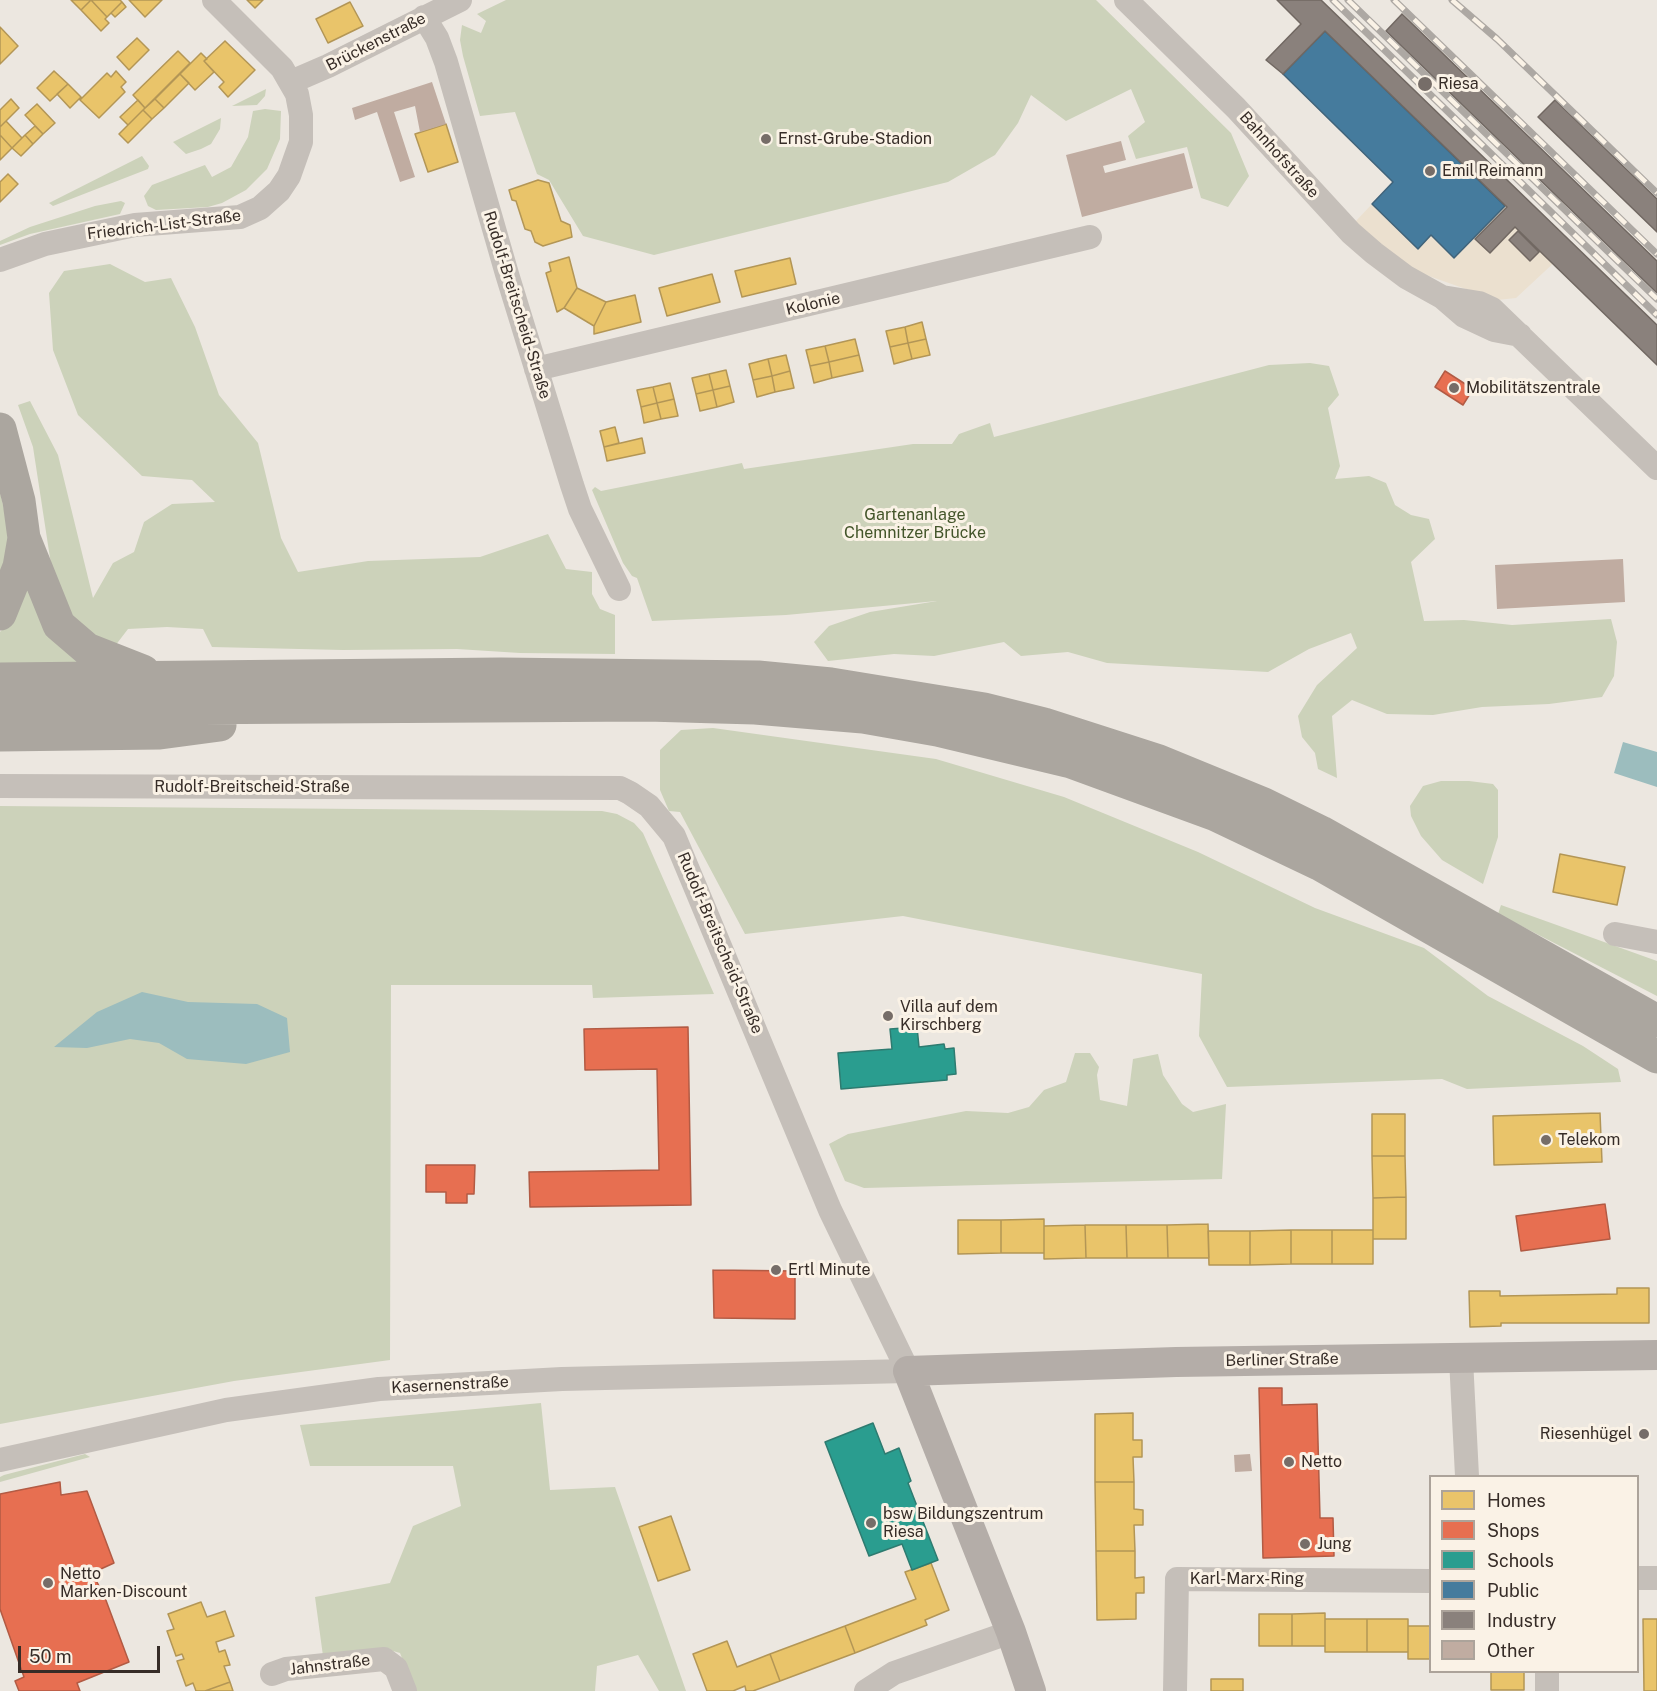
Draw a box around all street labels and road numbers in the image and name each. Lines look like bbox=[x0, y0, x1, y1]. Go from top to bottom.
street label: Brückenstraße bbox=[323, 9, 429, 75]
street label: Bahnhofstraße bbox=[1235, 108, 1323, 202]
street label: Friedrich-List-Straße bbox=[86, 206, 242, 244]
street label: Rudolf-Breitscheid-Straße bbox=[479, 209, 555, 401]
street label: Kolonie bbox=[784, 288, 842, 320]
street label: Rudolf-Breitscheid-Straße bbox=[154, 777, 350, 797]
street label: Rudolf-Breitscheid-Straße bbox=[673, 849, 767, 1037]
street label: Berliner Straße bbox=[1225, 1349, 1339, 1371]
street label: Kasernenstraße bbox=[391, 1372, 509, 1398]
street label: Karl-Marx-Ring bbox=[1190, 1569, 1304, 1589]
street label: Jahnstraße bbox=[289, 1651, 371, 1679]

